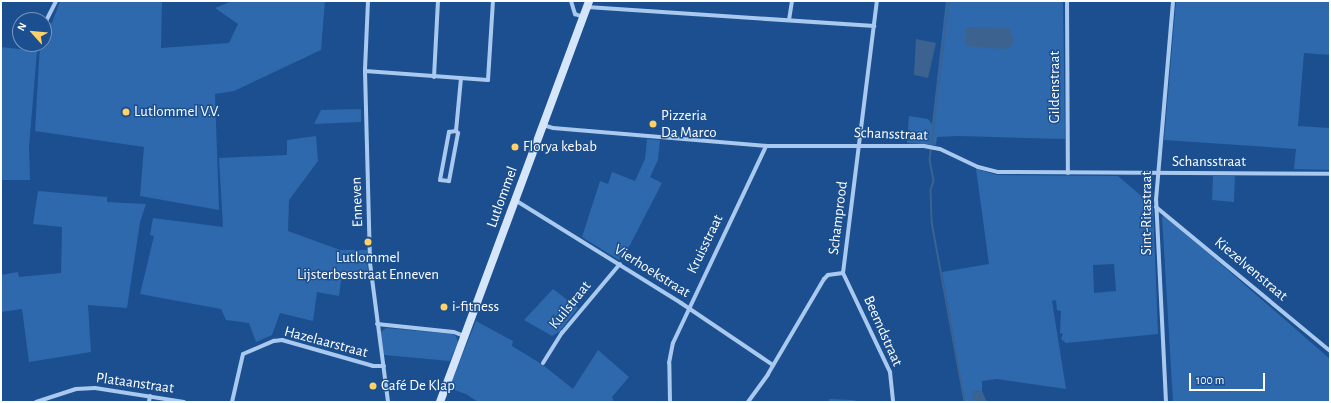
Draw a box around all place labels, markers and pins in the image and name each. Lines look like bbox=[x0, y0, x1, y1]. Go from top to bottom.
place label: Lutlommel V.V. bbox=[134, 103, 220, 121]
place label: Pizzeria Da Marco bbox=[661, 106, 717, 141]
marker: Lutlommel V.V. bbox=[121, 107, 131, 117]
marker: Pizzeria Da Marco bbox=[648, 119, 658, 129]
place label: Florya kebab bbox=[523, 138, 597, 156]
marker: Florya kebab bbox=[510, 142, 520, 152]
marker: Lutlommel Lijsterbesstraat Enneven bbox=[363, 237, 373, 247]
place label: Lutlommel Lijsterbesstraat Enneven bbox=[297, 248, 439, 283]
place label: i-fitness bbox=[452, 298, 499, 316]
marker: i-fitness bbox=[439, 302, 449, 312]
place label: Café De Klap bbox=[381, 377, 455, 395]
marker: Café De Klap bbox=[368, 381, 378, 391]

